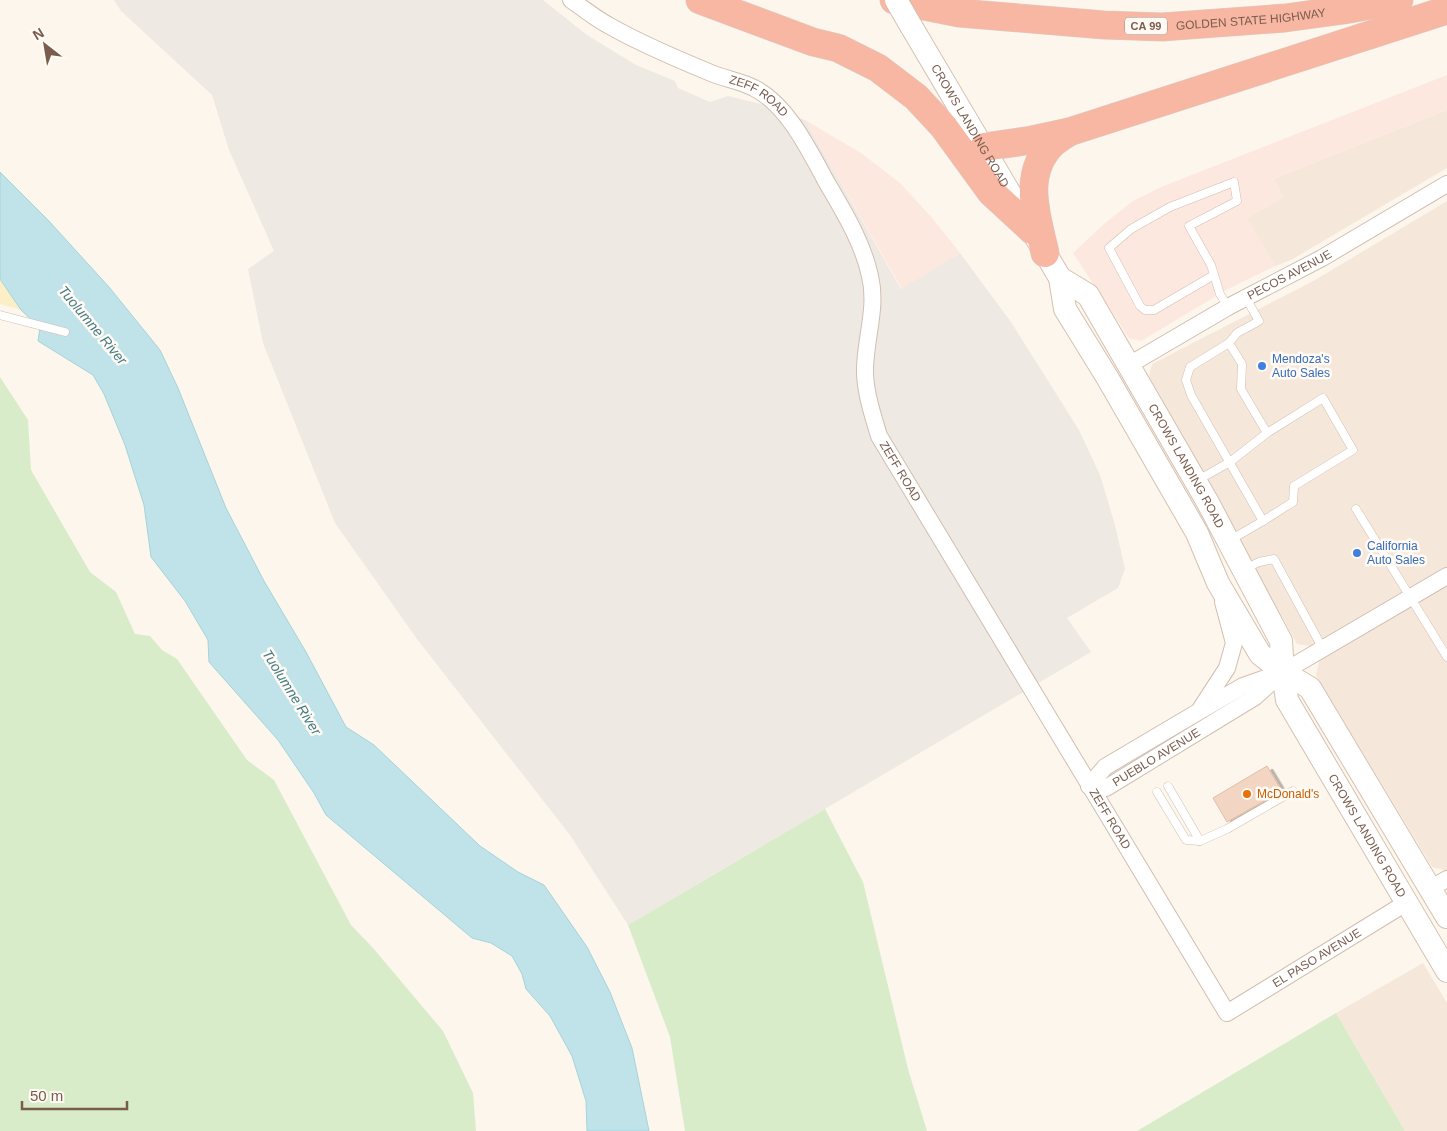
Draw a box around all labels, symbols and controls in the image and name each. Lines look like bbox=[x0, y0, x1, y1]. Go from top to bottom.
street label: GOLDEN STATE HIGHWAY bbox=[1175, 6, 1327, 33]
road number: CA 99 bbox=[1125, 18, 1167, 34]
north arrow bbox=[20, 20, 70, 70]
text: N bbox=[30, 24, 47, 43]
street label: CROWS LANDING ROAD bbox=[928, 62, 1012, 190]
street label: ZEFF ROAD bbox=[728, 72, 791, 120]
street label: PECOS AVENUE bbox=[1245, 247, 1334, 303]
water label: Tuolumne River bbox=[55, 282, 131, 369]
place label: Mendoza's Auto Sales bbox=[1272, 352, 1330, 380]
marker: Mendoza's Auto Sales bbox=[1256, 360, 1268, 372]
street label: CROWS LANDING ROAD bbox=[1145, 401, 1227, 531]
street label: ZEFF ROAD bbox=[877, 439, 924, 504]
place label: California Auto Sales bbox=[1367, 539, 1425, 567]
marker: California Auto Sales bbox=[1351, 547, 1363, 559]
water label: Tuolumne River bbox=[259, 646, 325, 739]
street label: PUEBLO AVENUE bbox=[1110, 725, 1203, 789]
street label: CROWS LANDING ROAD bbox=[1325, 772, 1409, 900]
street label: ZEFF ROAD bbox=[1086, 786, 1134, 852]
place label: McDonald's bbox=[1257, 787, 1319, 801]
marker: McDonald's bbox=[1241, 788, 1253, 800]
street label: EL PASO AVENUE bbox=[1270, 925, 1364, 990]
scale bar bbox=[22, 1078, 128, 1110]
text: 50 m bbox=[30, 1087, 63, 1104]

